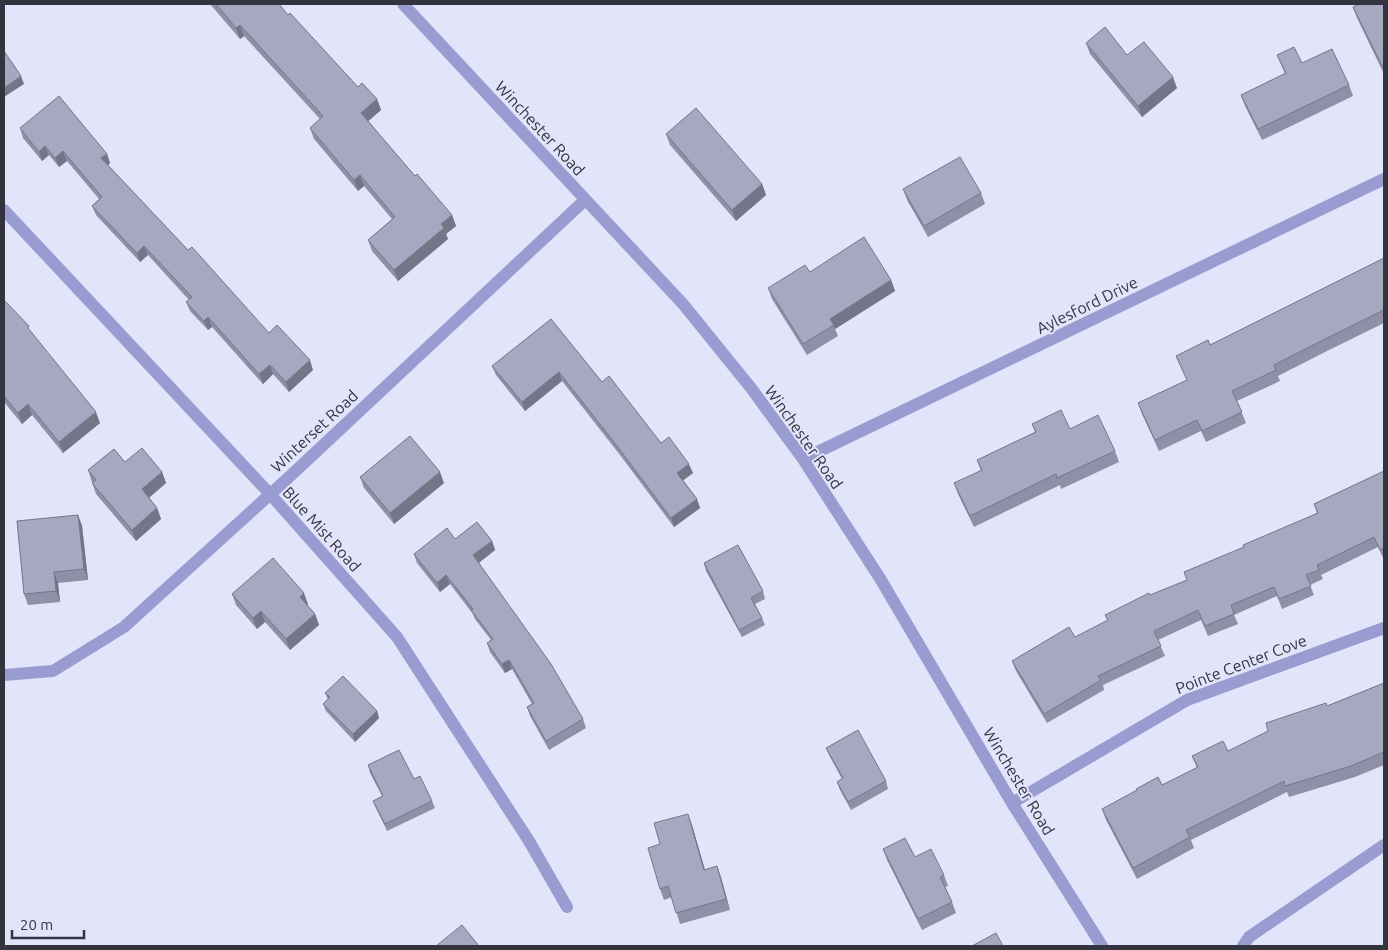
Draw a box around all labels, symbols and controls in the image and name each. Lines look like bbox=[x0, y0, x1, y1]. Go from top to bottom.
street label: Winchester Road bbox=[492, 77, 588, 179]
street label: Aylesford Drive bbox=[1033, 273, 1141, 337]
street label: Winchester Road bbox=[762, 382, 846, 492]
street label: Winterset Road bbox=[267, 386, 361, 476]
street label: Blue Mist Road bbox=[279, 483, 365, 575]
street label: Pointe Center Cove bbox=[1173, 631, 1309, 697]
street label: Winchester Road bbox=[980, 724, 1058, 838]
scale bar bbox=[12, 908, 85, 940]
text: 20 m bbox=[20, 916, 53, 933]

